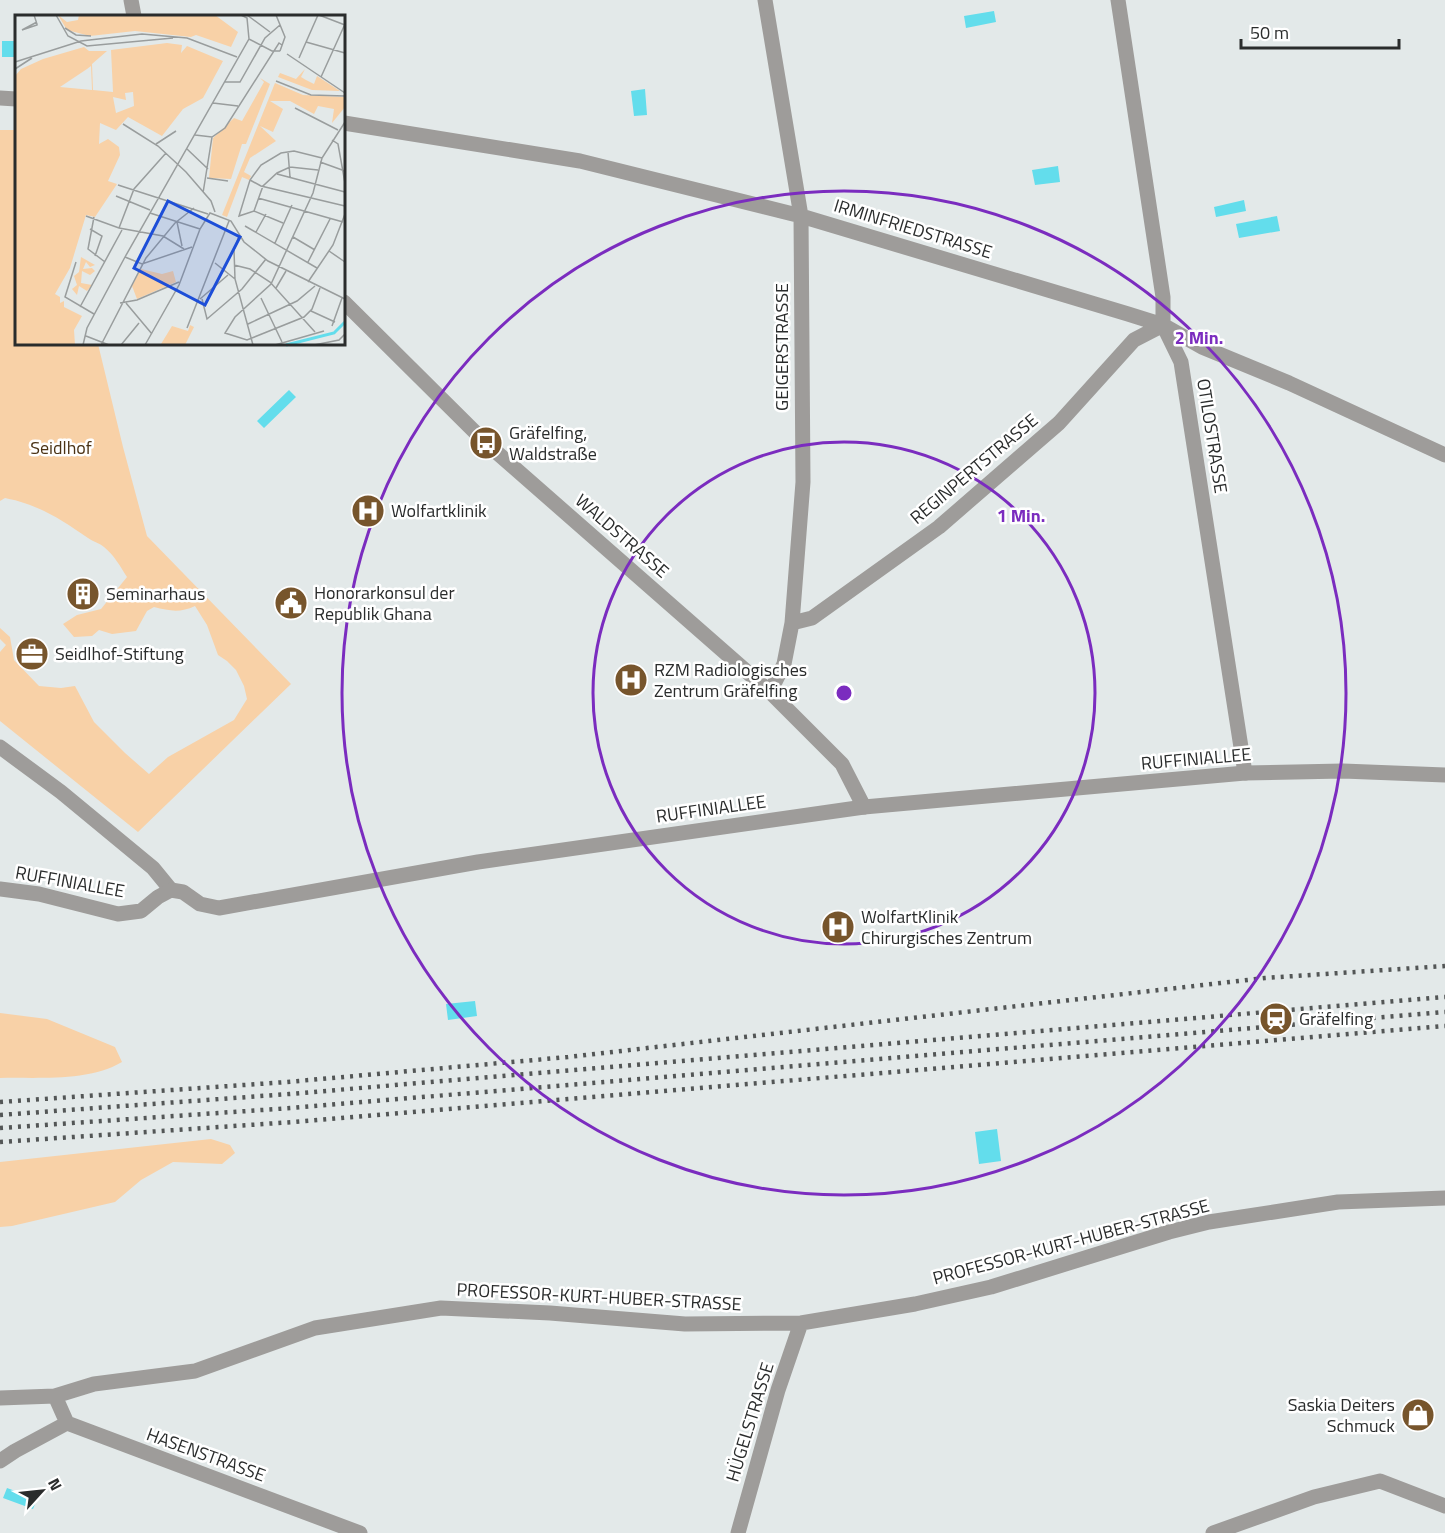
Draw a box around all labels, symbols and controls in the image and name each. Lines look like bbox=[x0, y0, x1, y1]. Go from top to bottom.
scale bar bbox=[1241, 12, 1398, 50]
inset map bbox=[15, 15, 345, 345]
text: 50 m bbox=[1250, 19, 1289, 46]
street label: IRMINFRIEDSTRASSE bbox=[831, 192, 996, 265]
street label: GEIGERSTRASSE bbox=[768, 283, 795, 411]
text: 2 Min. bbox=[1175, 324, 1223, 351]
street label: OTILOSTRASSE bbox=[1190, 377, 1235, 495]
street label: REGINPERTSTRASSE bbox=[904, 407, 1044, 530]
place label: Gräfelfing, Waldstraße bbox=[509, 419, 597, 467]
bus stop icon: Gräfelfing, Waldstraße bbox=[468, 425, 504, 461]
park label: Seidlhof bbox=[30, 434, 92, 461]
street label: WALDSTRASSE bbox=[569, 487, 675, 584]
hospital icon: Wolfartklinik bbox=[350, 493, 386, 529]
place label: Wolfartklinik bbox=[391, 497, 487, 524]
text: 1 Min. bbox=[997, 502, 1045, 529]
building icon: Seminarhaus bbox=[65, 576, 101, 612]
place label: Honorarkonsul der Republik Ghana bbox=[314, 579, 455, 627]
place label: Seminarhaus bbox=[106, 580, 205, 607]
public building icon: Honorarkonsul der Republik Ghana bbox=[273, 585, 309, 621]
office icon: Seidlhof-Stiftung bbox=[14, 636, 50, 672]
place label: Seidlhof-Stiftung bbox=[55, 640, 184, 667]
place label: RZM Radiologisches Zentrum Gräfelfing bbox=[654, 656, 807, 704]
hospital icon: RZM Radiologisches Zentrum Gräfelfing bbox=[613, 662, 649, 698]
centre of rings bbox=[834, 683, 854, 703]
street label: RUFFINIALLEE bbox=[1140, 740, 1252, 777]
street label: RUFFINIALLEE bbox=[654, 787, 768, 830]
street label: RUFFINIALLEE bbox=[13, 859, 127, 904]
place label: WolfartKlinik Chirurgisches Zentrum bbox=[861, 903, 1032, 951]
hospital icon: WolfartKlinik Chirurgisches Zentrum bbox=[820, 909, 856, 945]
station icon: Gräfelfing bbox=[1258, 1001, 1294, 1037]
place label: Gräfelfing bbox=[1299, 1005, 1373, 1032]
street label: PROFESSOR-KURT-HUBER-STRASSE bbox=[929, 1192, 1212, 1292]
street label: PROFESSOR-KURT-HUBER-STRASSE bbox=[456, 1276, 742, 1317]
street label: HÜGELSTRASSE bbox=[719, 1359, 781, 1485]
place label: Saskia Deiters Schmuck bbox=[1288, 1391, 1395, 1439]
shop icon: Saskia Deiters Schmuck bbox=[1400, 1397, 1436, 1433]
street label: HASENSTRASSE bbox=[143, 1420, 270, 1489]
north arrow bbox=[12, 1461, 72, 1521]
text: N bbox=[42, 1474, 69, 1495]

